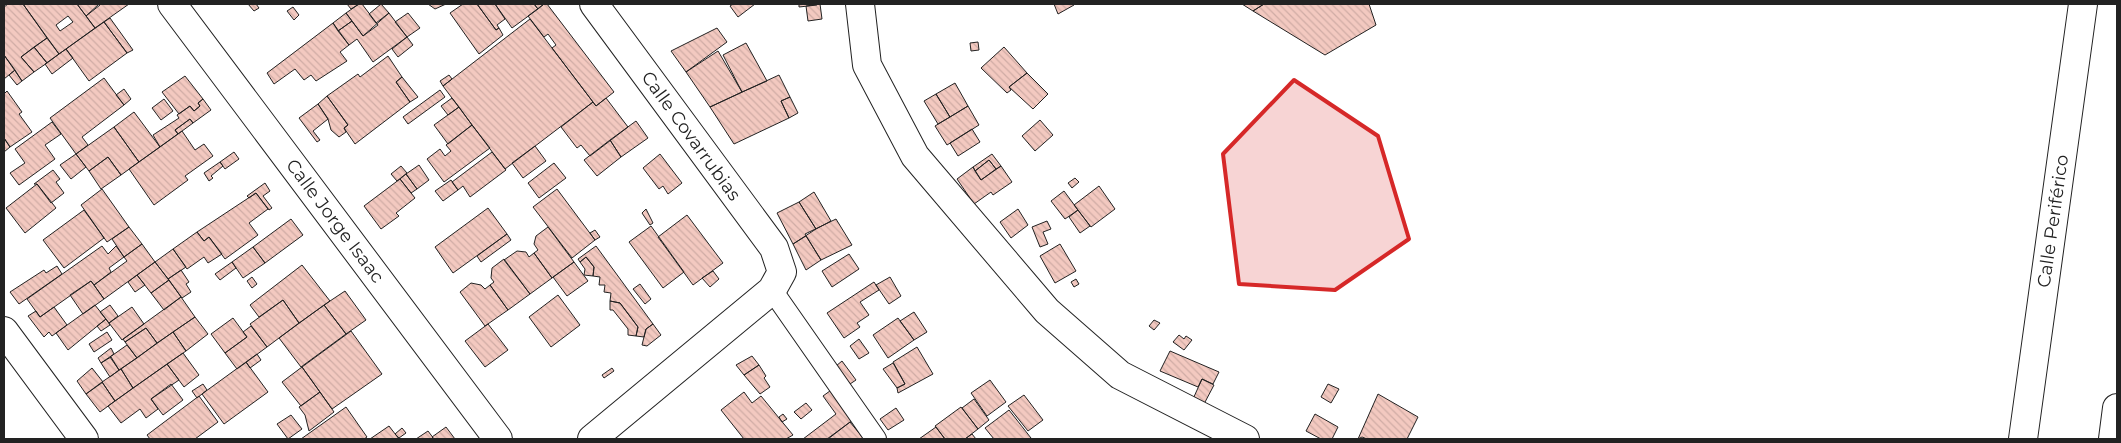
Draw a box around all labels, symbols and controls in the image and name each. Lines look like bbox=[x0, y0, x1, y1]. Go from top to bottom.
street label: Calle Covarrubias bbox=[637, 67, 746, 205]
street label: Calle Periférico bbox=[2033, 153, 2073, 289]
street label: Calle Jorge Isaac bbox=[281, 155, 389, 287]

